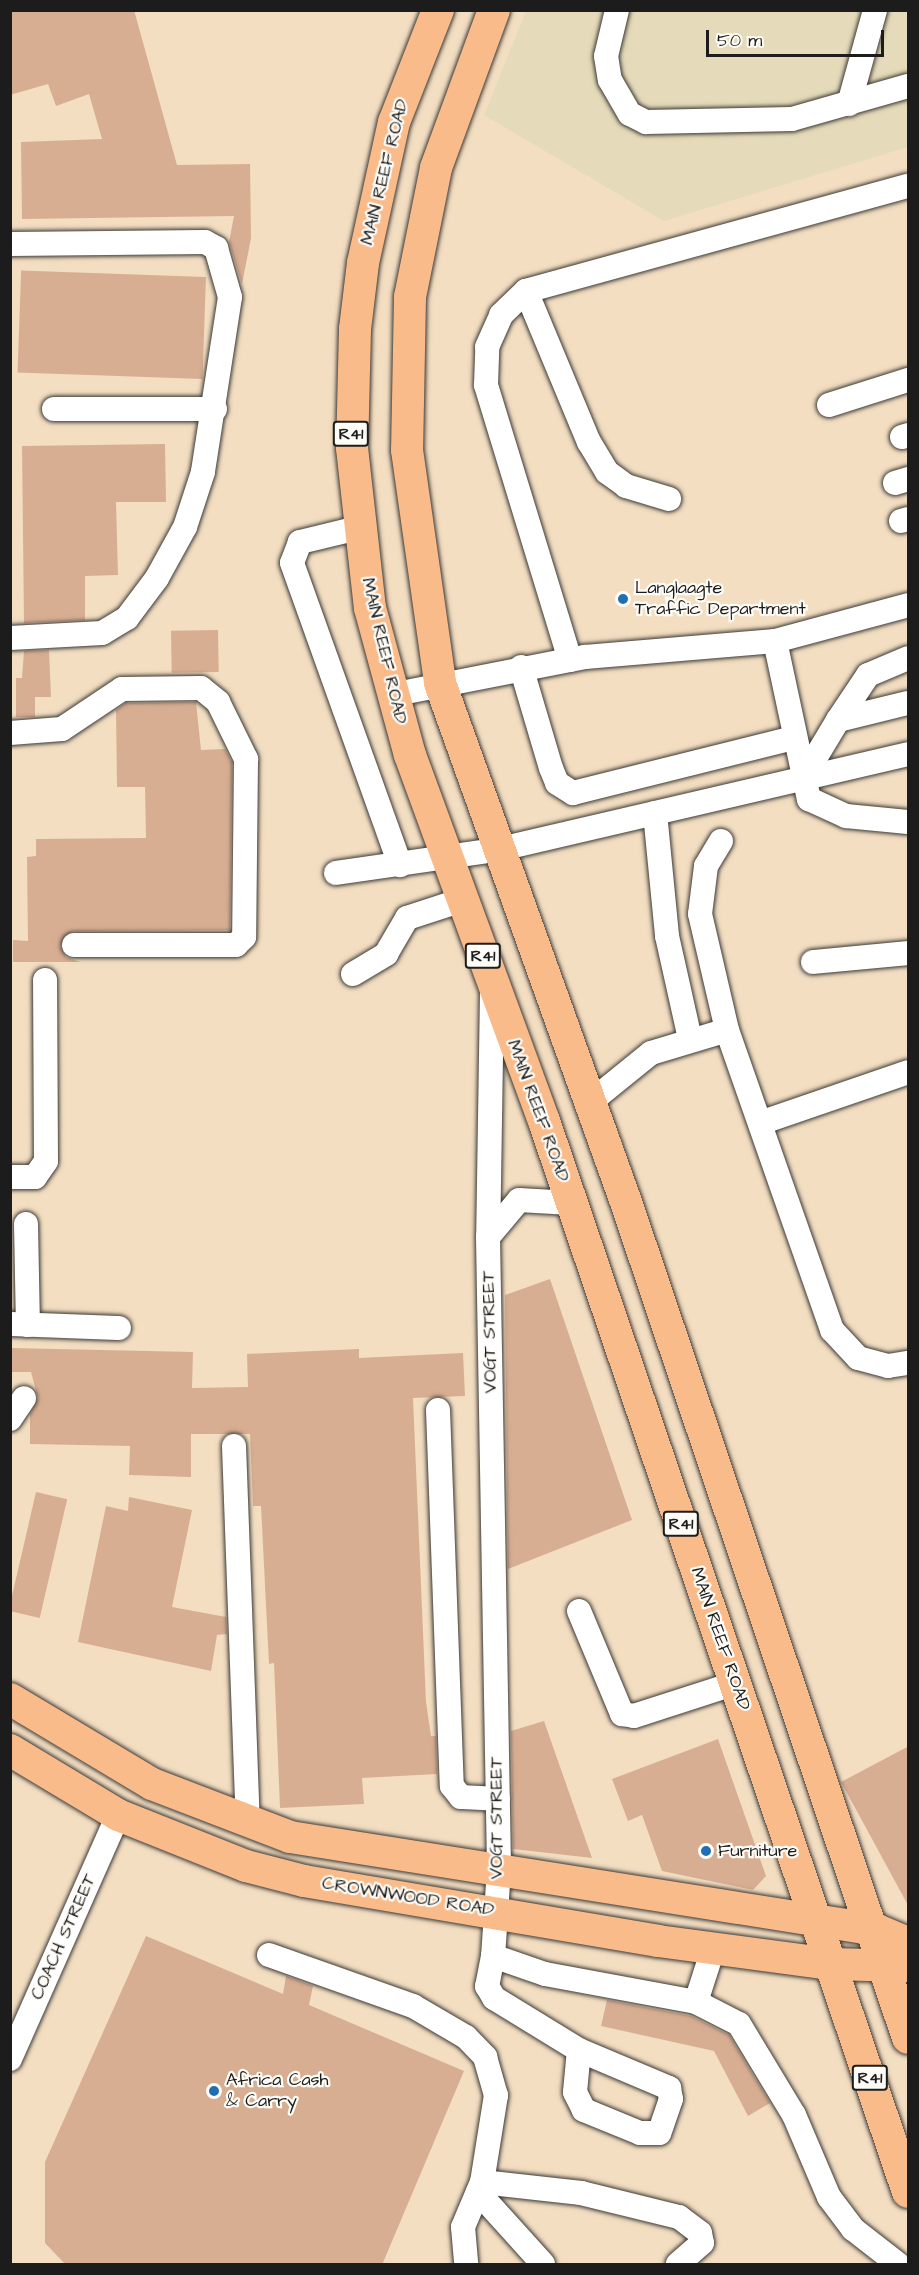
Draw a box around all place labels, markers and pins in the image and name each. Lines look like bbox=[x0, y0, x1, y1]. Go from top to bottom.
place label: Langlaagte Traffic Department bbox=[635, 578, 806, 620]
marker: Langlaagte Traffic Department bbox=[616, 592, 630, 606]
place label: Furniture bbox=[718, 1840, 797, 1862]
marker: Furniture bbox=[699, 1844, 713, 1858]
place label: Africa Cash & Carry bbox=[226, 2070, 328, 2112]
marker: Africa Cash & Carry bbox=[207, 2084, 221, 2098]

